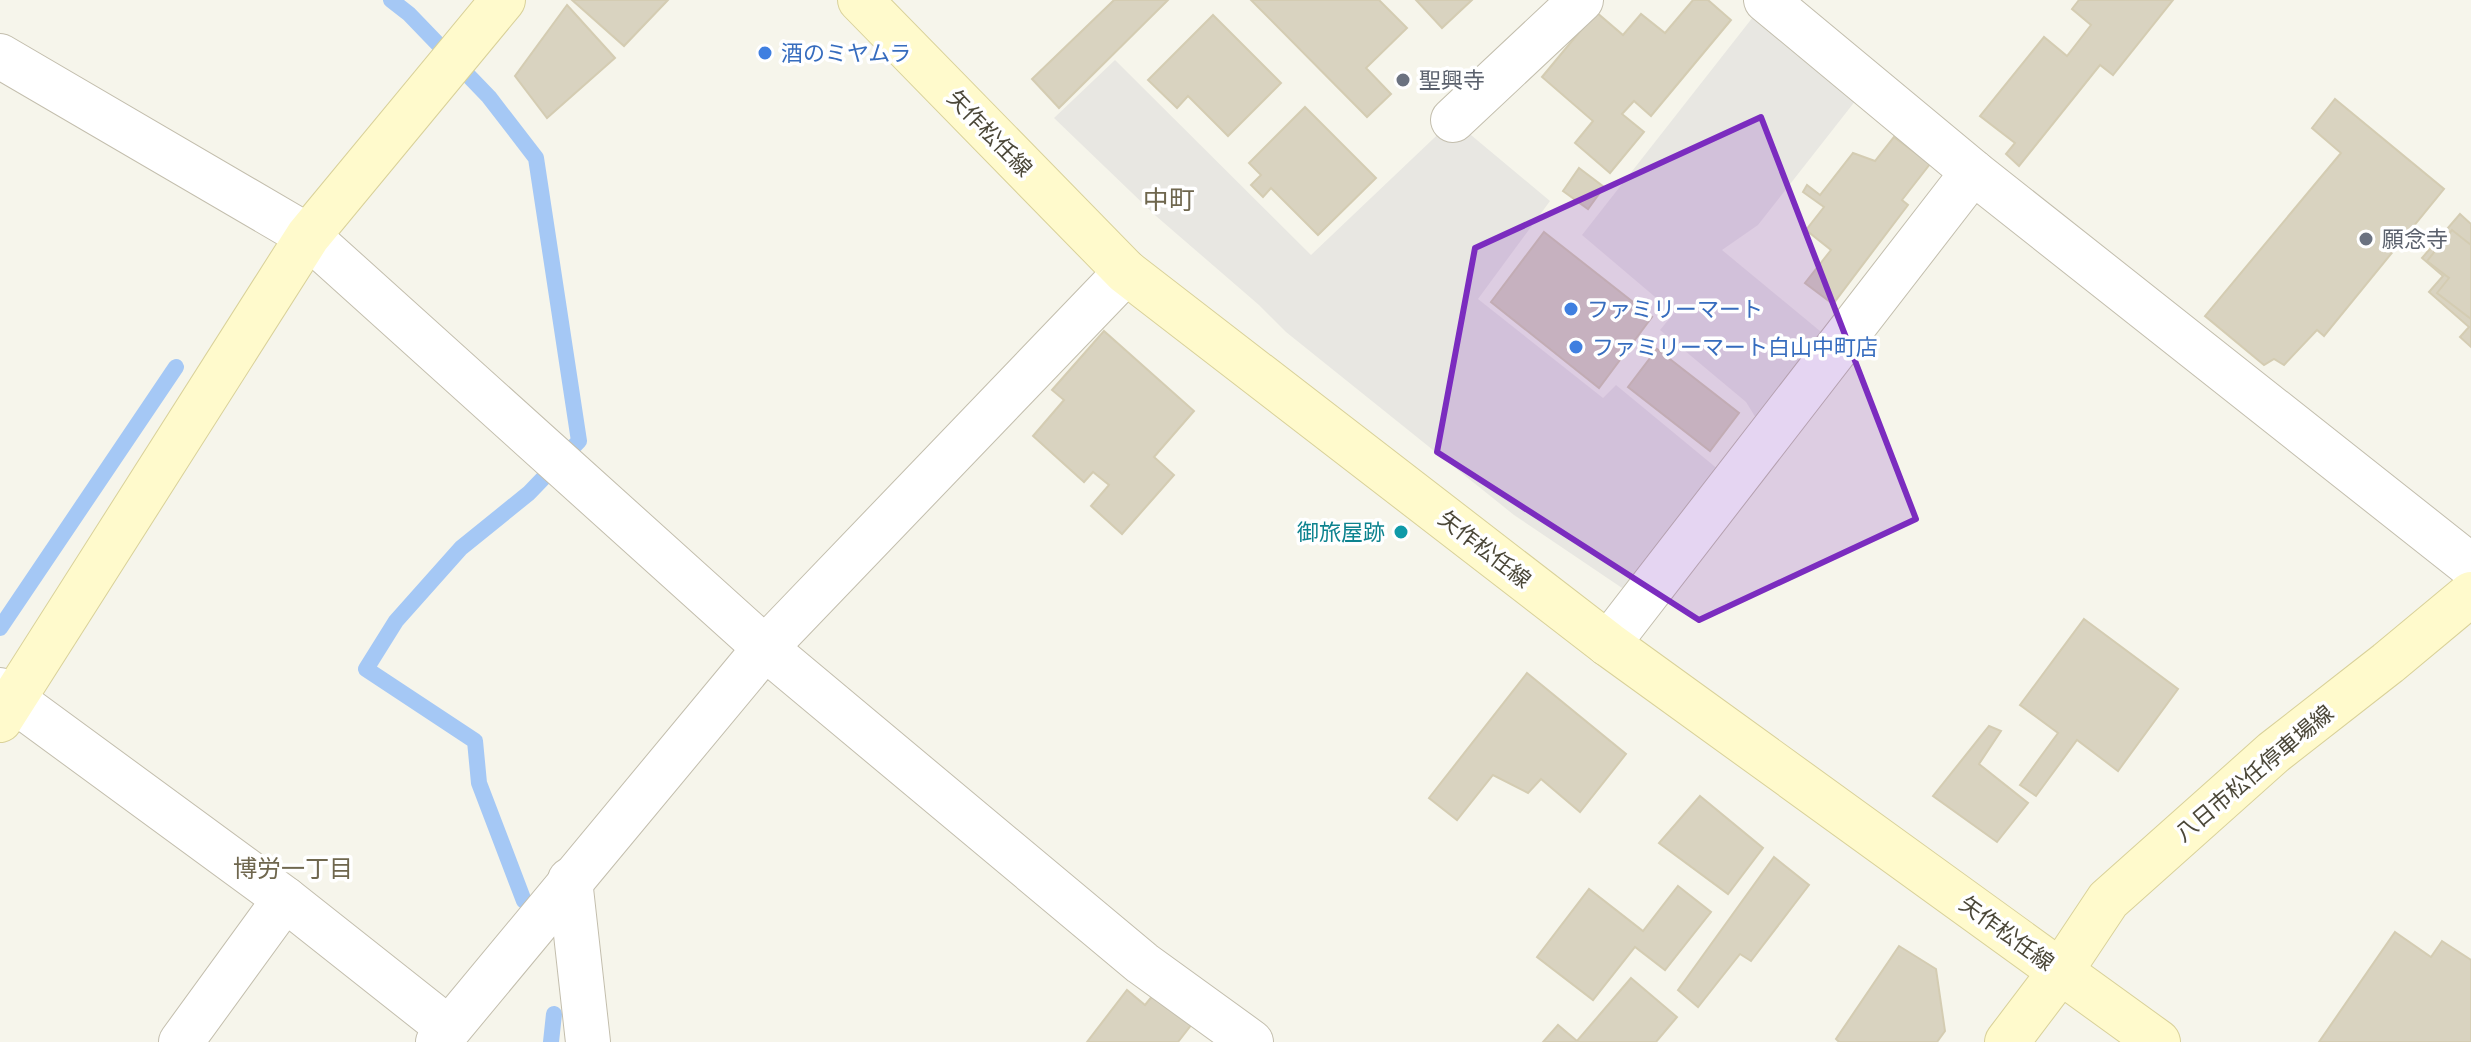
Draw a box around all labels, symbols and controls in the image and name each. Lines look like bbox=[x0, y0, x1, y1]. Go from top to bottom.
place label: 酒のミヤムラ bbox=[781, 40, 911, 67]
marker: 酒のミヤムラ bbox=[756, 44, 774, 62]
place label: 聖興寺 bbox=[1419, 67, 1485, 94]
marker: 聖興寺 bbox=[1394, 71, 1412, 89]
street label: 矢作松任線 bbox=[942, 84, 1038, 182]
district label: 中町 bbox=[1143, 185, 1195, 216]
place label: 願念寺 bbox=[2382, 226, 2448, 253]
marker: 願念寺 bbox=[2357, 230, 2375, 248]
place label: ファミリーマート bbox=[1587, 296, 1763, 323]
marker: ファミリーマート bbox=[1562, 300, 1580, 318]
place label: ファミリーマート白山中町店 bbox=[1592, 334, 1878, 361]
marker: ファミリーマート白山中町店 bbox=[1567, 338, 1585, 356]
street label: 矢作松任線 bbox=[1433, 505, 1536, 594]
place label: 御旅屋跡 bbox=[1297, 519, 1385, 546]
marker: 御旅屋跡 bbox=[1392, 523, 1410, 541]
street label: 八日市松任停車場線 bbox=[2170, 699, 2339, 847]
district label: 博労一丁目 bbox=[233, 855, 353, 883]
street label: 矢作松任線 bbox=[1954, 890, 2059, 977]

